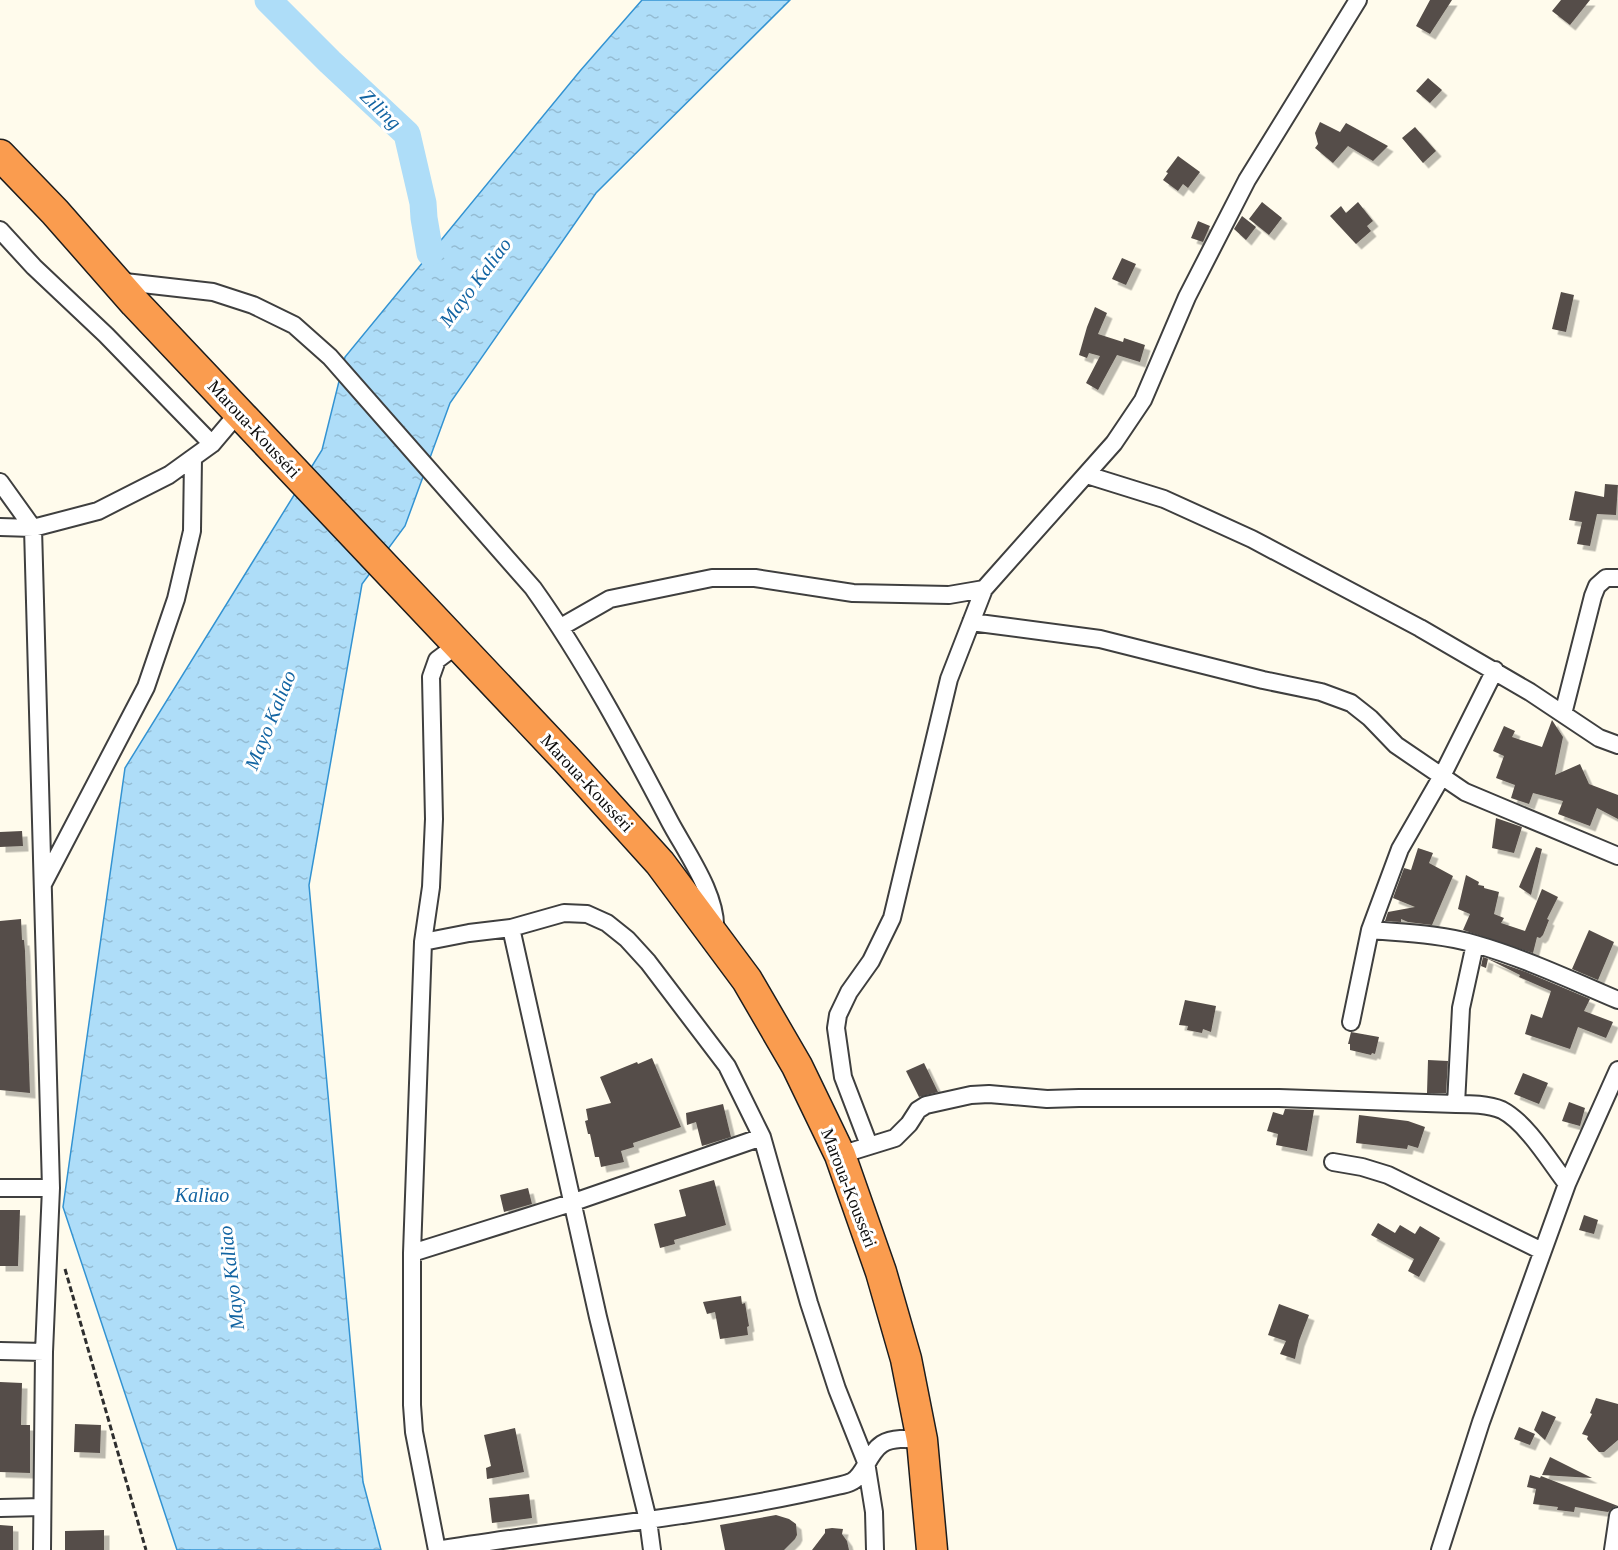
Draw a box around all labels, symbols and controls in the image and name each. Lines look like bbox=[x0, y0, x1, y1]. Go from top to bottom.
water label: Ziling bbox=[355, 84, 406, 134]
water label: Mayo Kaliao bbox=[434, 233, 516, 332]
street label: Maroua-Kousséri bbox=[204, 376, 304, 482]
water label: Mayo Kaliao bbox=[240, 667, 301, 774]
street label: Maroua-Kousséri bbox=[537, 730, 637, 836]
street label: Maroua-Kousséri bbox=[817, 1126, 881, 1250]
water label: Kaliao bbox=[174, 1184, 229, 1206]
water label: Mayo Kaliao bbox=[214, 1224, 249, 1332]

